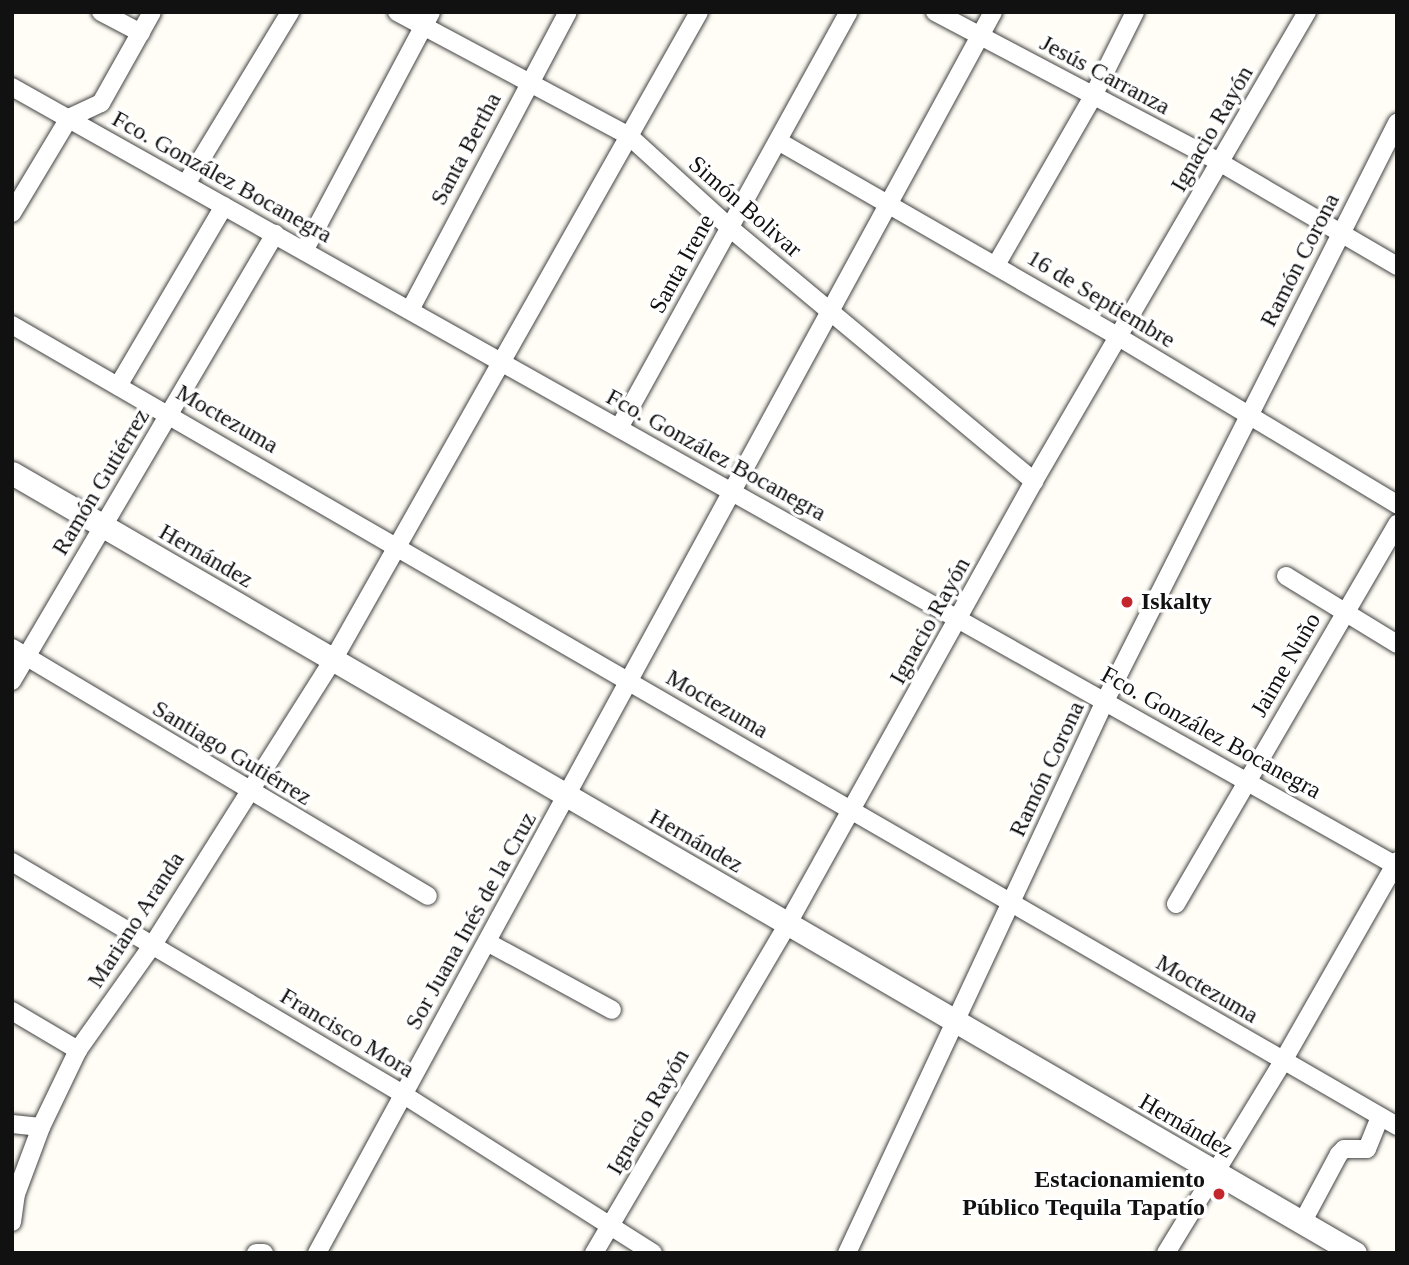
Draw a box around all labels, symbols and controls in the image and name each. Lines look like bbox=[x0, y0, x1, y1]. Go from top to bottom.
street label: Jesús Carranza bbox=[1035, 29, 1175, 121]
street label: Ignacio Rayón bbox=[1164, 61, 1260, 197]
street label: Santa Bertha bbox=[424, 88, 508, 210]
street label: Fco. González Bocanegra bbox=[107, 104, 337, 250]
street label: Simón Bolivar bbox=[682, 150, 808, 264]
street label: Ramón Corona bbox=[1254, 188, 1346, 332]
street label: Santa Irene bbox=[643, 210, 721, 318]
street label: 16 de Septiembre bbox=[1022, 243, 1180, 355]
street label: Moctezuma bbox=[171, 378, 283, 460]
street label: Fco. González Bocanegra bbox=[601, 382, 831, 528]
street label: Ramón Gutiérrez bbox=[46, 403, 156, 561]
street label: Hernández bbox=[154, 518, 258, 594]
street label: Ignacio Rayón bbox=[883, 553, 977, 689]
place label: Iskalty bbox=[1141, 588, 1212, 616]
marker: Iskalty bbox=[1119, 594, 1135, 610]
street label: Jaime Nuño bbox=[1245, 608, 1327, 722]
street label: Fco. González Bocanegra bbox=[1096, 660, 1326, 806]
street label: Moctezuma bbox=[661, 663, 773, 745]
street label: Santiago Gutiérrez bbox=[147, 694, 317, 812]
street label: Ramón Corona bbox=[1003, 697, 1091, 841]
street label: Hernández bbox=[644, 803, 748, 879]
street label: Sor Juana Inés de la Cruz bbox=[399, 807, 543, 1035]
street label: Mariano Aranda bbox=[81, 846, 191, 994]
street label: Moctezuma bbox=[1151, 948, 1263, 1030]
street label: Francisco Mora bbox=[275, 982, 419, 1084]
street label: Ignacio Rayón bbox=[600, 1044, 696, 1180]
street label: Hernández bbox=[1134, 1088, 1238, 1164]
place label: Estacionamiento Público Tequila Tapatío bbox=[961, 1166, 1205, 1222]
marker: Estacionamiento Público Tequila Tapatío bbox=[1211, 1186, 1227, 1202]

